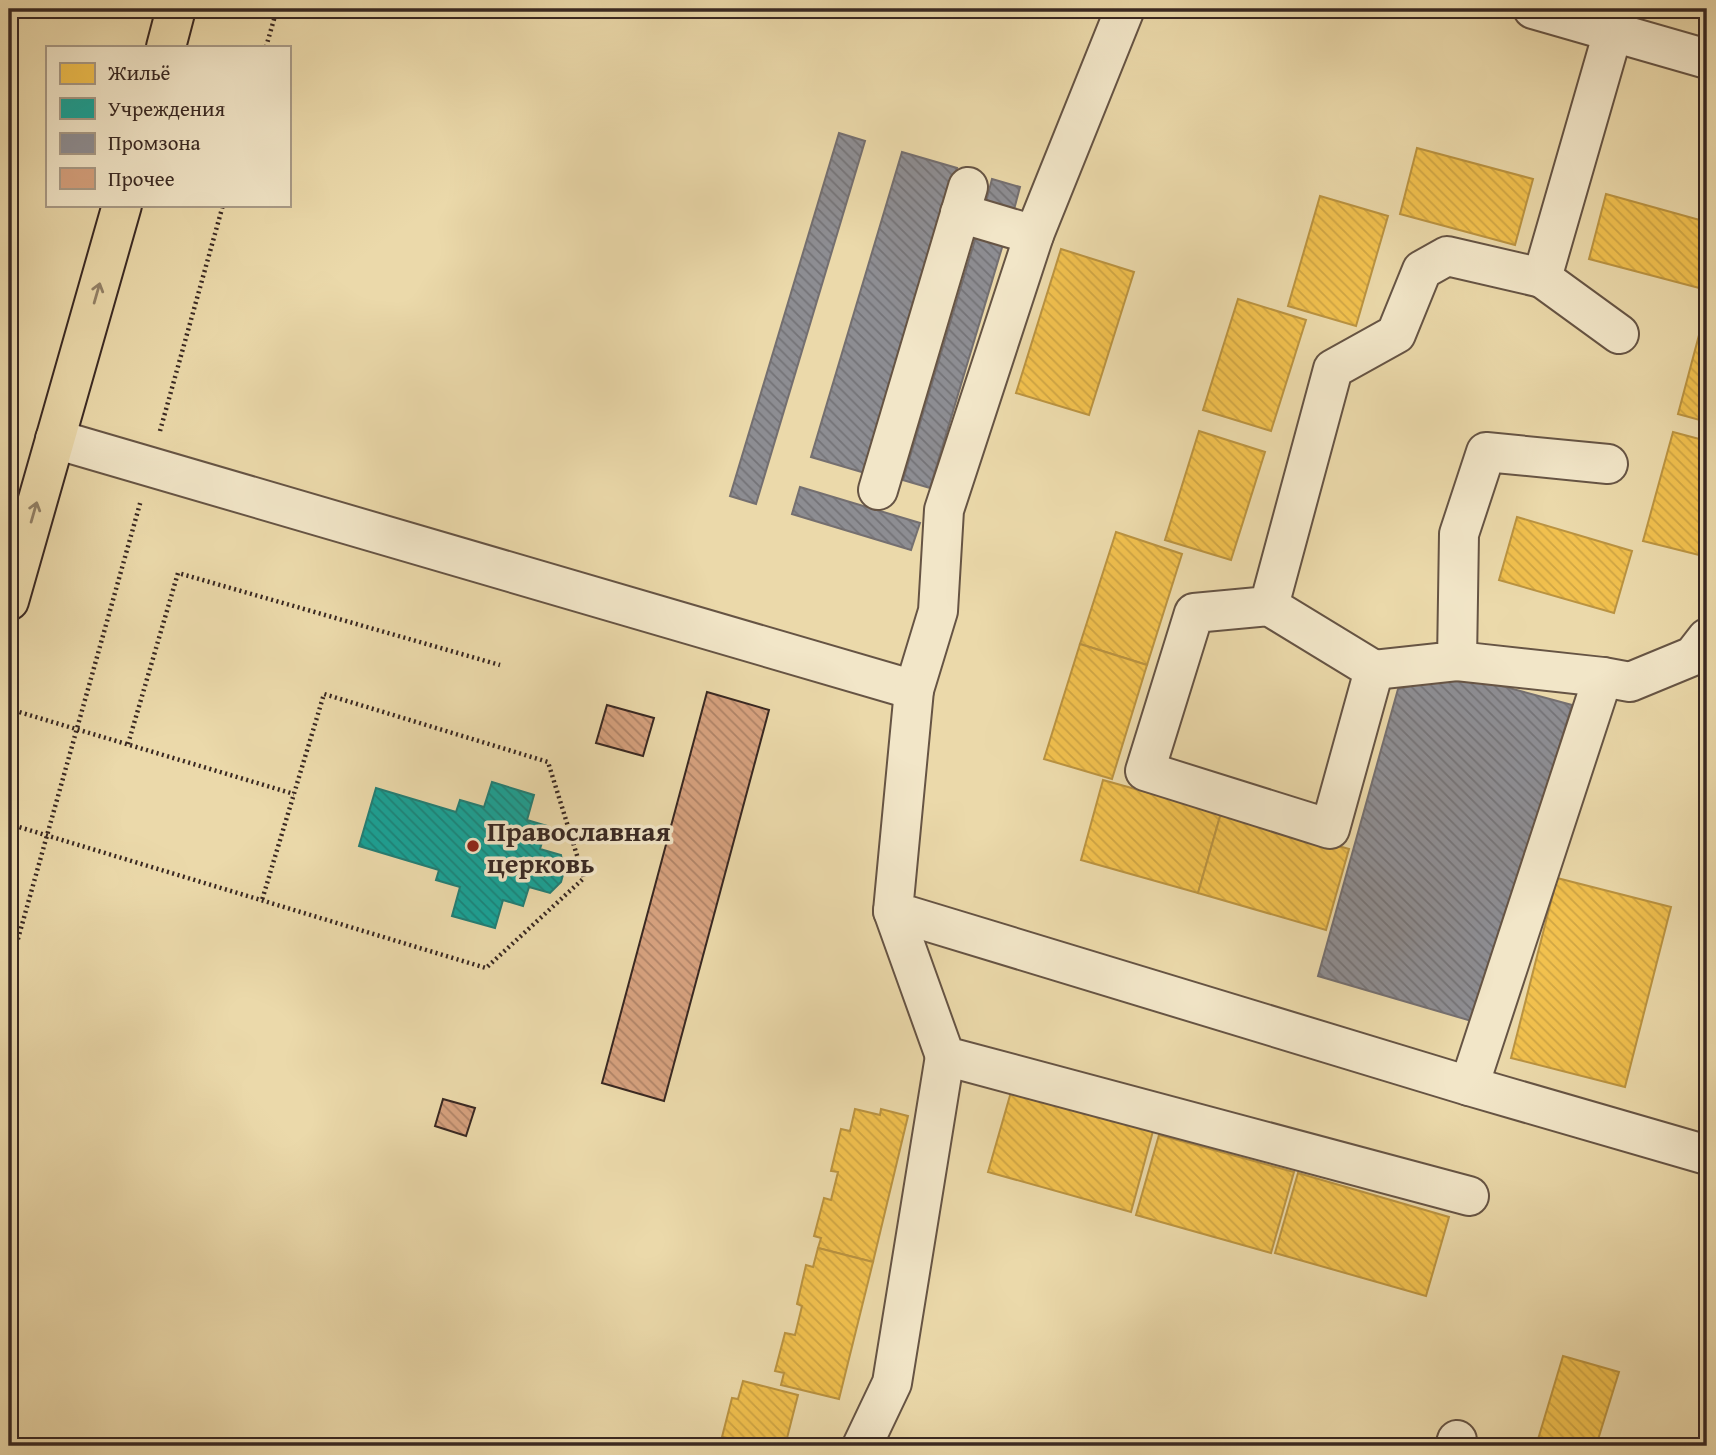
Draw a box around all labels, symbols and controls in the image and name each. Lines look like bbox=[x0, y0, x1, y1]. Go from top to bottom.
legend bbox=[46, 46, 290, 206]
text: Жильё bbox=[107, 57, 171, 88]
text: Учреждения bbox=[108, 93, 226, 124]
text: Промзона bbox=[108, 127, 201, 158]
text: Прочее bbox=[108, 163, 175, 194]
one-way arrow bbox=[91, 282, 104, 305]
one-way arrow bbox=[28, 501, 41, 523]
place label: Православная церковь bbox=[487, 810, 671, 883]
marker: Православная церковь bbox=[465, 838, 481, 854]

